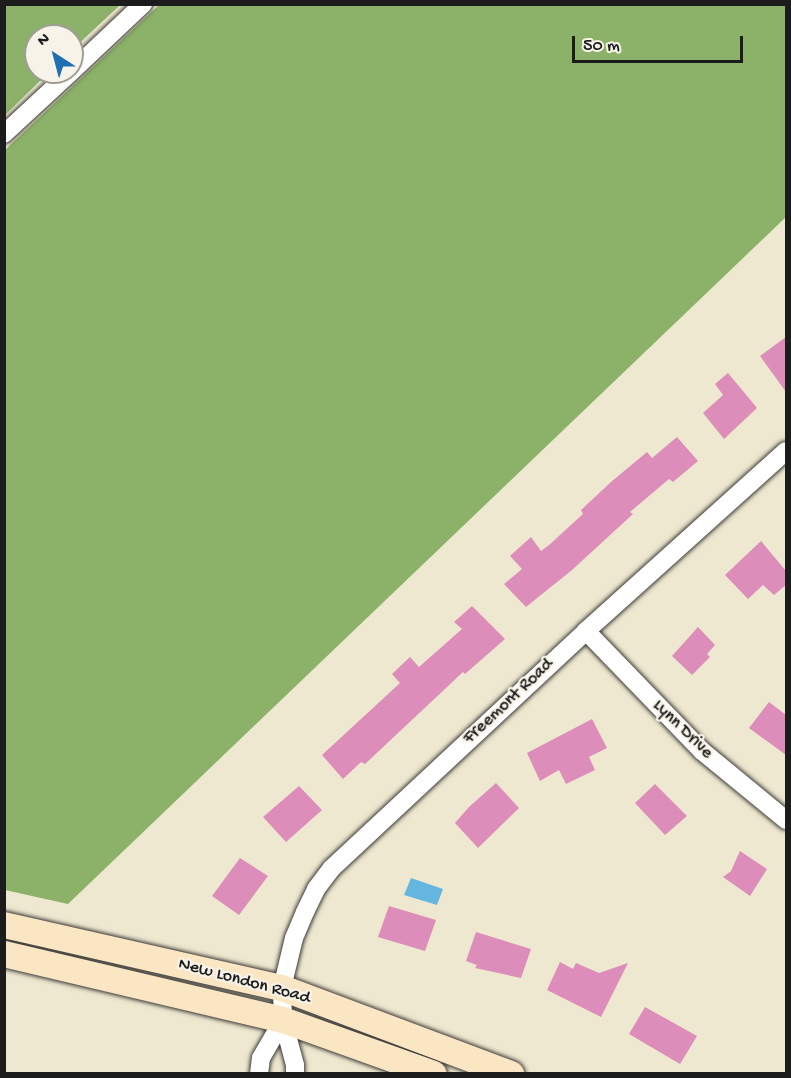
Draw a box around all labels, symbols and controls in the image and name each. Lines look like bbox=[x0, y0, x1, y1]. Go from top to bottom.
north arrow bbox=[24, 24, 84, 84]
scale bar bbox=[575, 24, 746, 62]
text: N bbox=[34, 30, 54, 51]
text: 50 m bbox=[583, 36, 620, 57]
street label: Freemont Road bbox=[459, 655, 559, 749]
street label: Lynn Drive bbox=[647, 696, 717, 764]
street label: New London Road bbox=[176, 954, 312, 1010]

